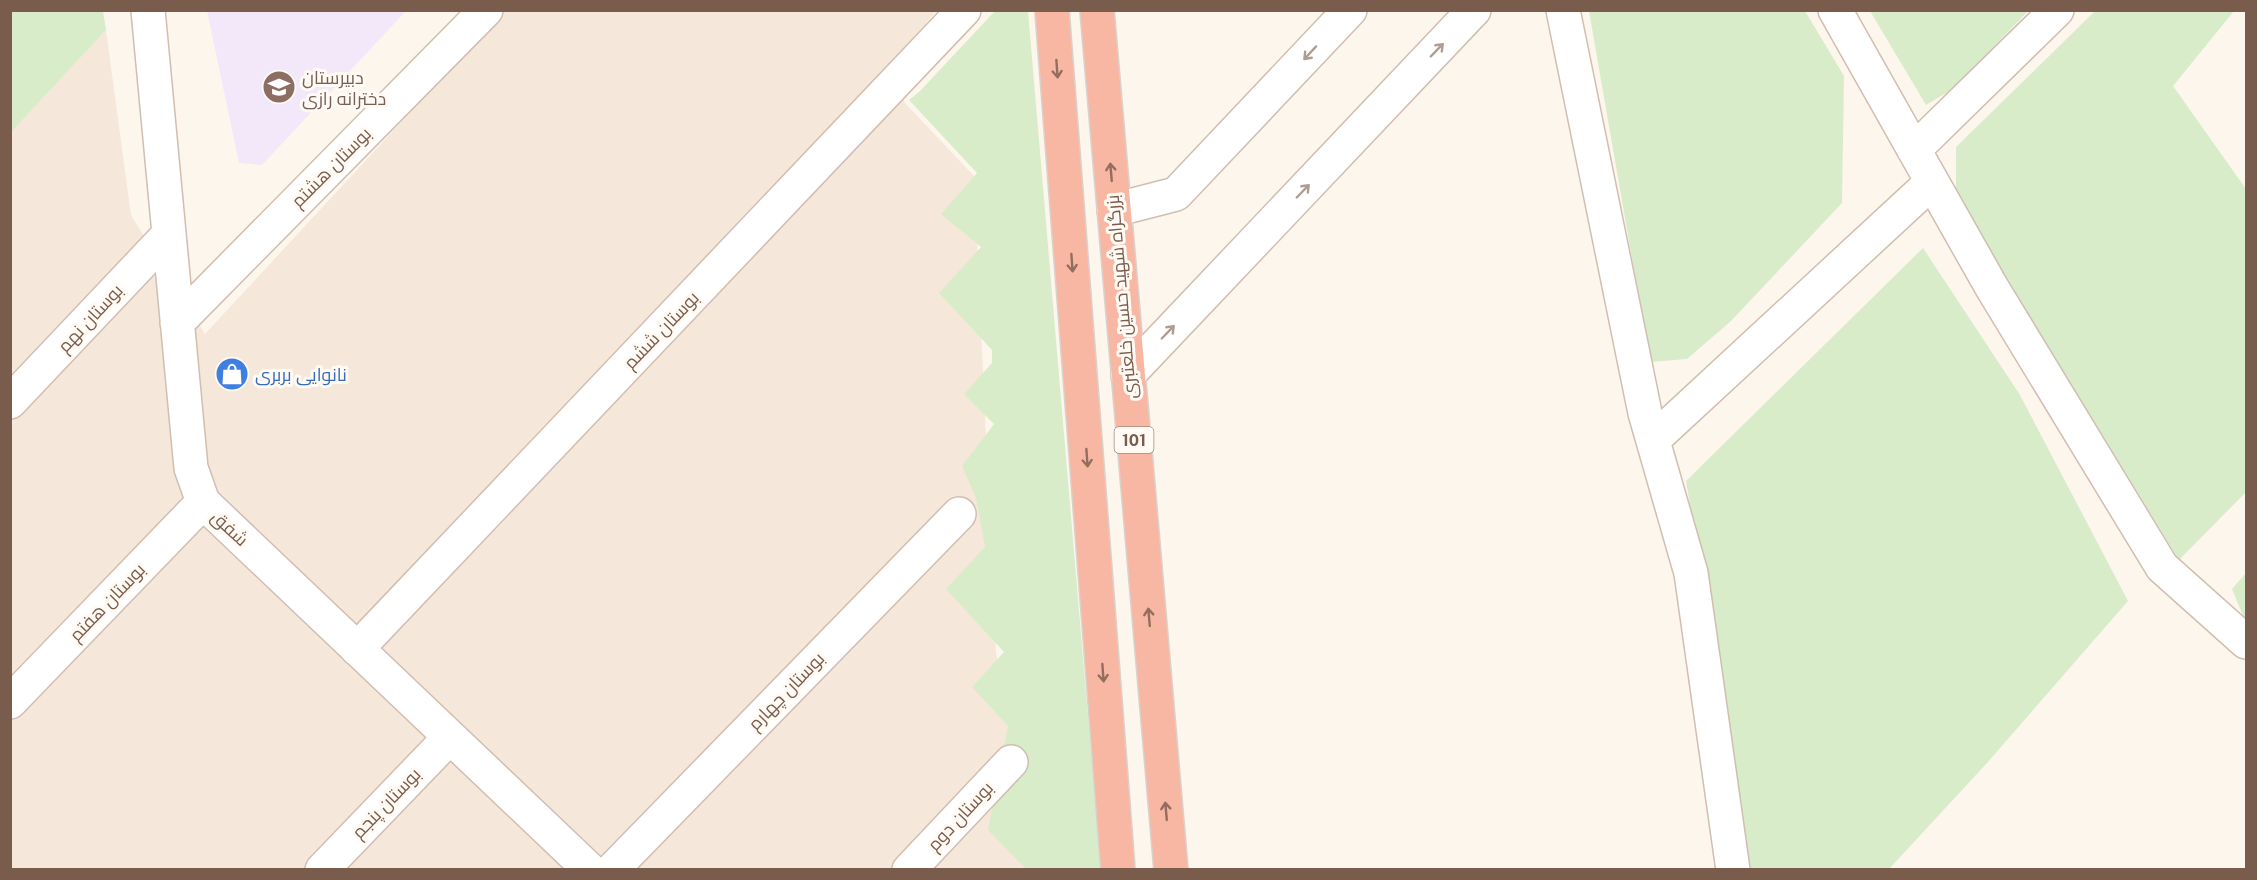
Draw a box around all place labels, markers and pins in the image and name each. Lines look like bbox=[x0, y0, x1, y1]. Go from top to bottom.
place label: دبیرستان دخترانه رازی bbox=[302, 67, 386, 110]
school or university icon: دبیرستان دخترانه رازی bbox=[261, 69, 297, 105]
shop icon: نانوایی بربری bbox=[214, 356, 250, 392]
place label: نانوایی بربری bbox=[255, 364, 347, 386]

